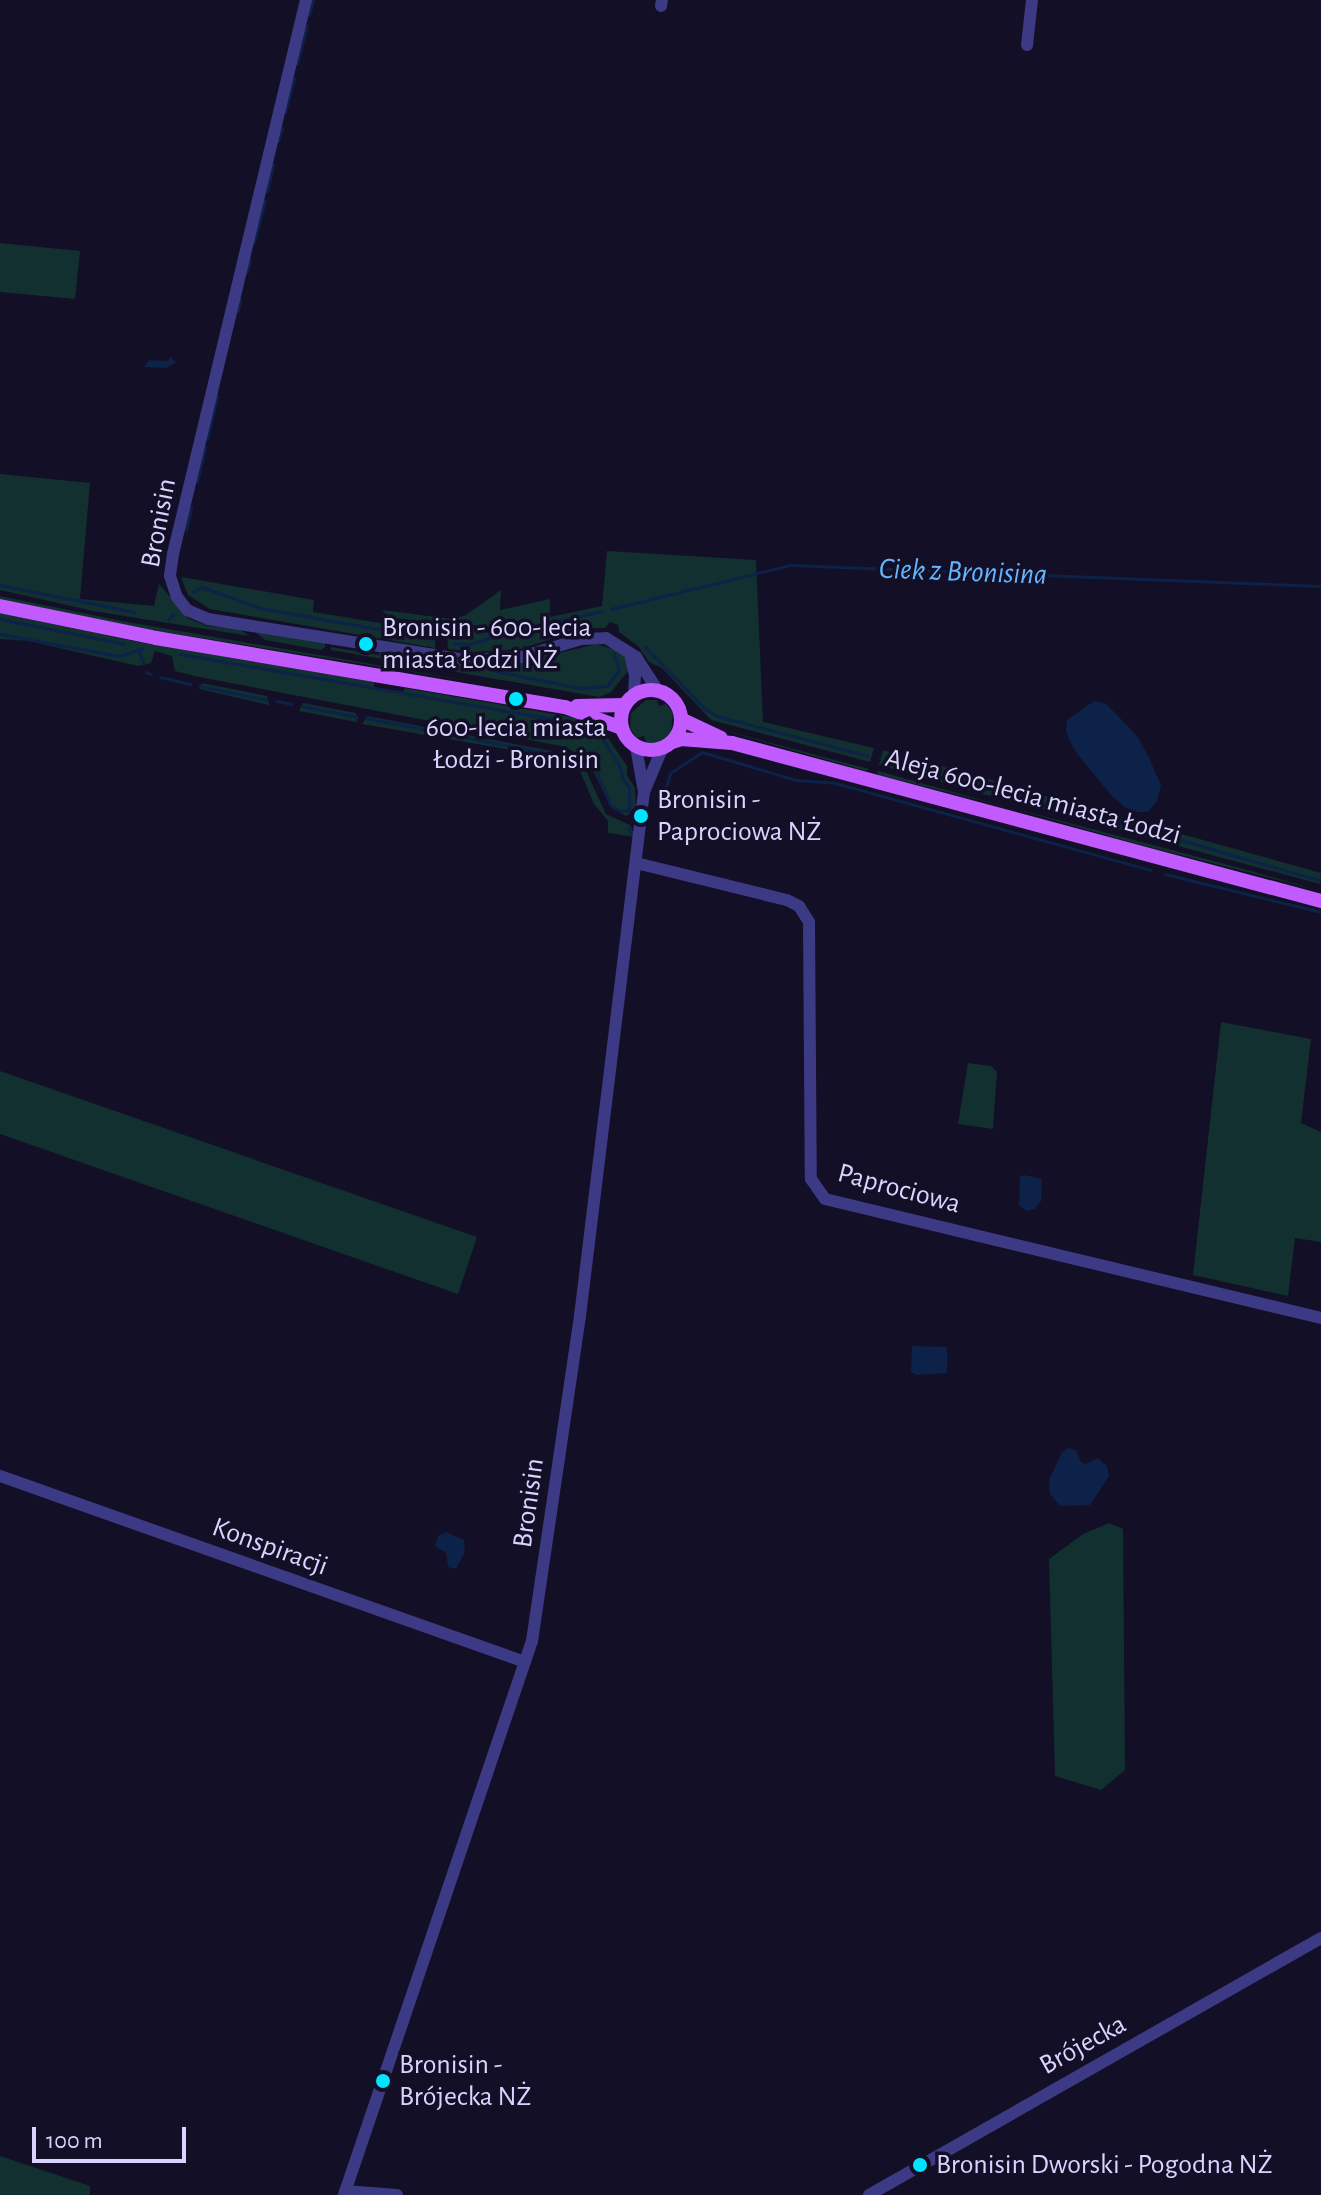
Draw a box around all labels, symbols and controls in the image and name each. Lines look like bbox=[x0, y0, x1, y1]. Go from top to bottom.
street label: Bronisin bbox=[134, 476, 184, 570]
water label: Ciek z Bronisina bbox=[878, 551, 1048, 593]
place label: Bronisin - 600-lecia miasta Łodzi NŻ bbox=[382, 611, 592, 677]
marker: Bronisin - 600-lecia miasta Łodzi NŻ bbox=[357, 635, 375, 653]
marker: 600-lecia miasta Łodzi - Bronisin bbox=[507, 690, 525, 708]
place label: 600-lecia miasta Łodzi - Bronisin bbox=[426, 711, 606, 777]
street label: Aleja 600-lecia miasta Łodzi bbox=[882, 741, 1184, 853]
place label: Bronisin - Paprociowa NŻ bbox=[657, 783, 821, 849]
marker: Bronisin - Paprociowa NŻ bbox=[632, 807, 650, 825]
street label: Paprociowa bbox=[834, 1156, 964, 1222]
street label: Bronisin bbox=[506, 1456, 552, 1550]
street label: Konspiracji bbox=[208, 1511, 332, 1583]
street label: Brójecka bbox=[1034, 2008, 1132, 2082]
place label: Bronisin - Brójecka NŻ bbox=[399, 2048, 531, 2114]
marker: Bronisin - Brójecka NŻ bbox=[374, 2072, 392, 2090]
scale bar bbox=[36, 2111, 190, 2161]
text: 100 m bbox=[46, 2129, 103, 2153]
place label: Bronisin Dworski - Pogodna NŻ bbox=[936, 2148, 1272, 2182]
marker: Bronisin Dworski - Pogodna NŻ bbox=[911, 2156, 929, 2174]

